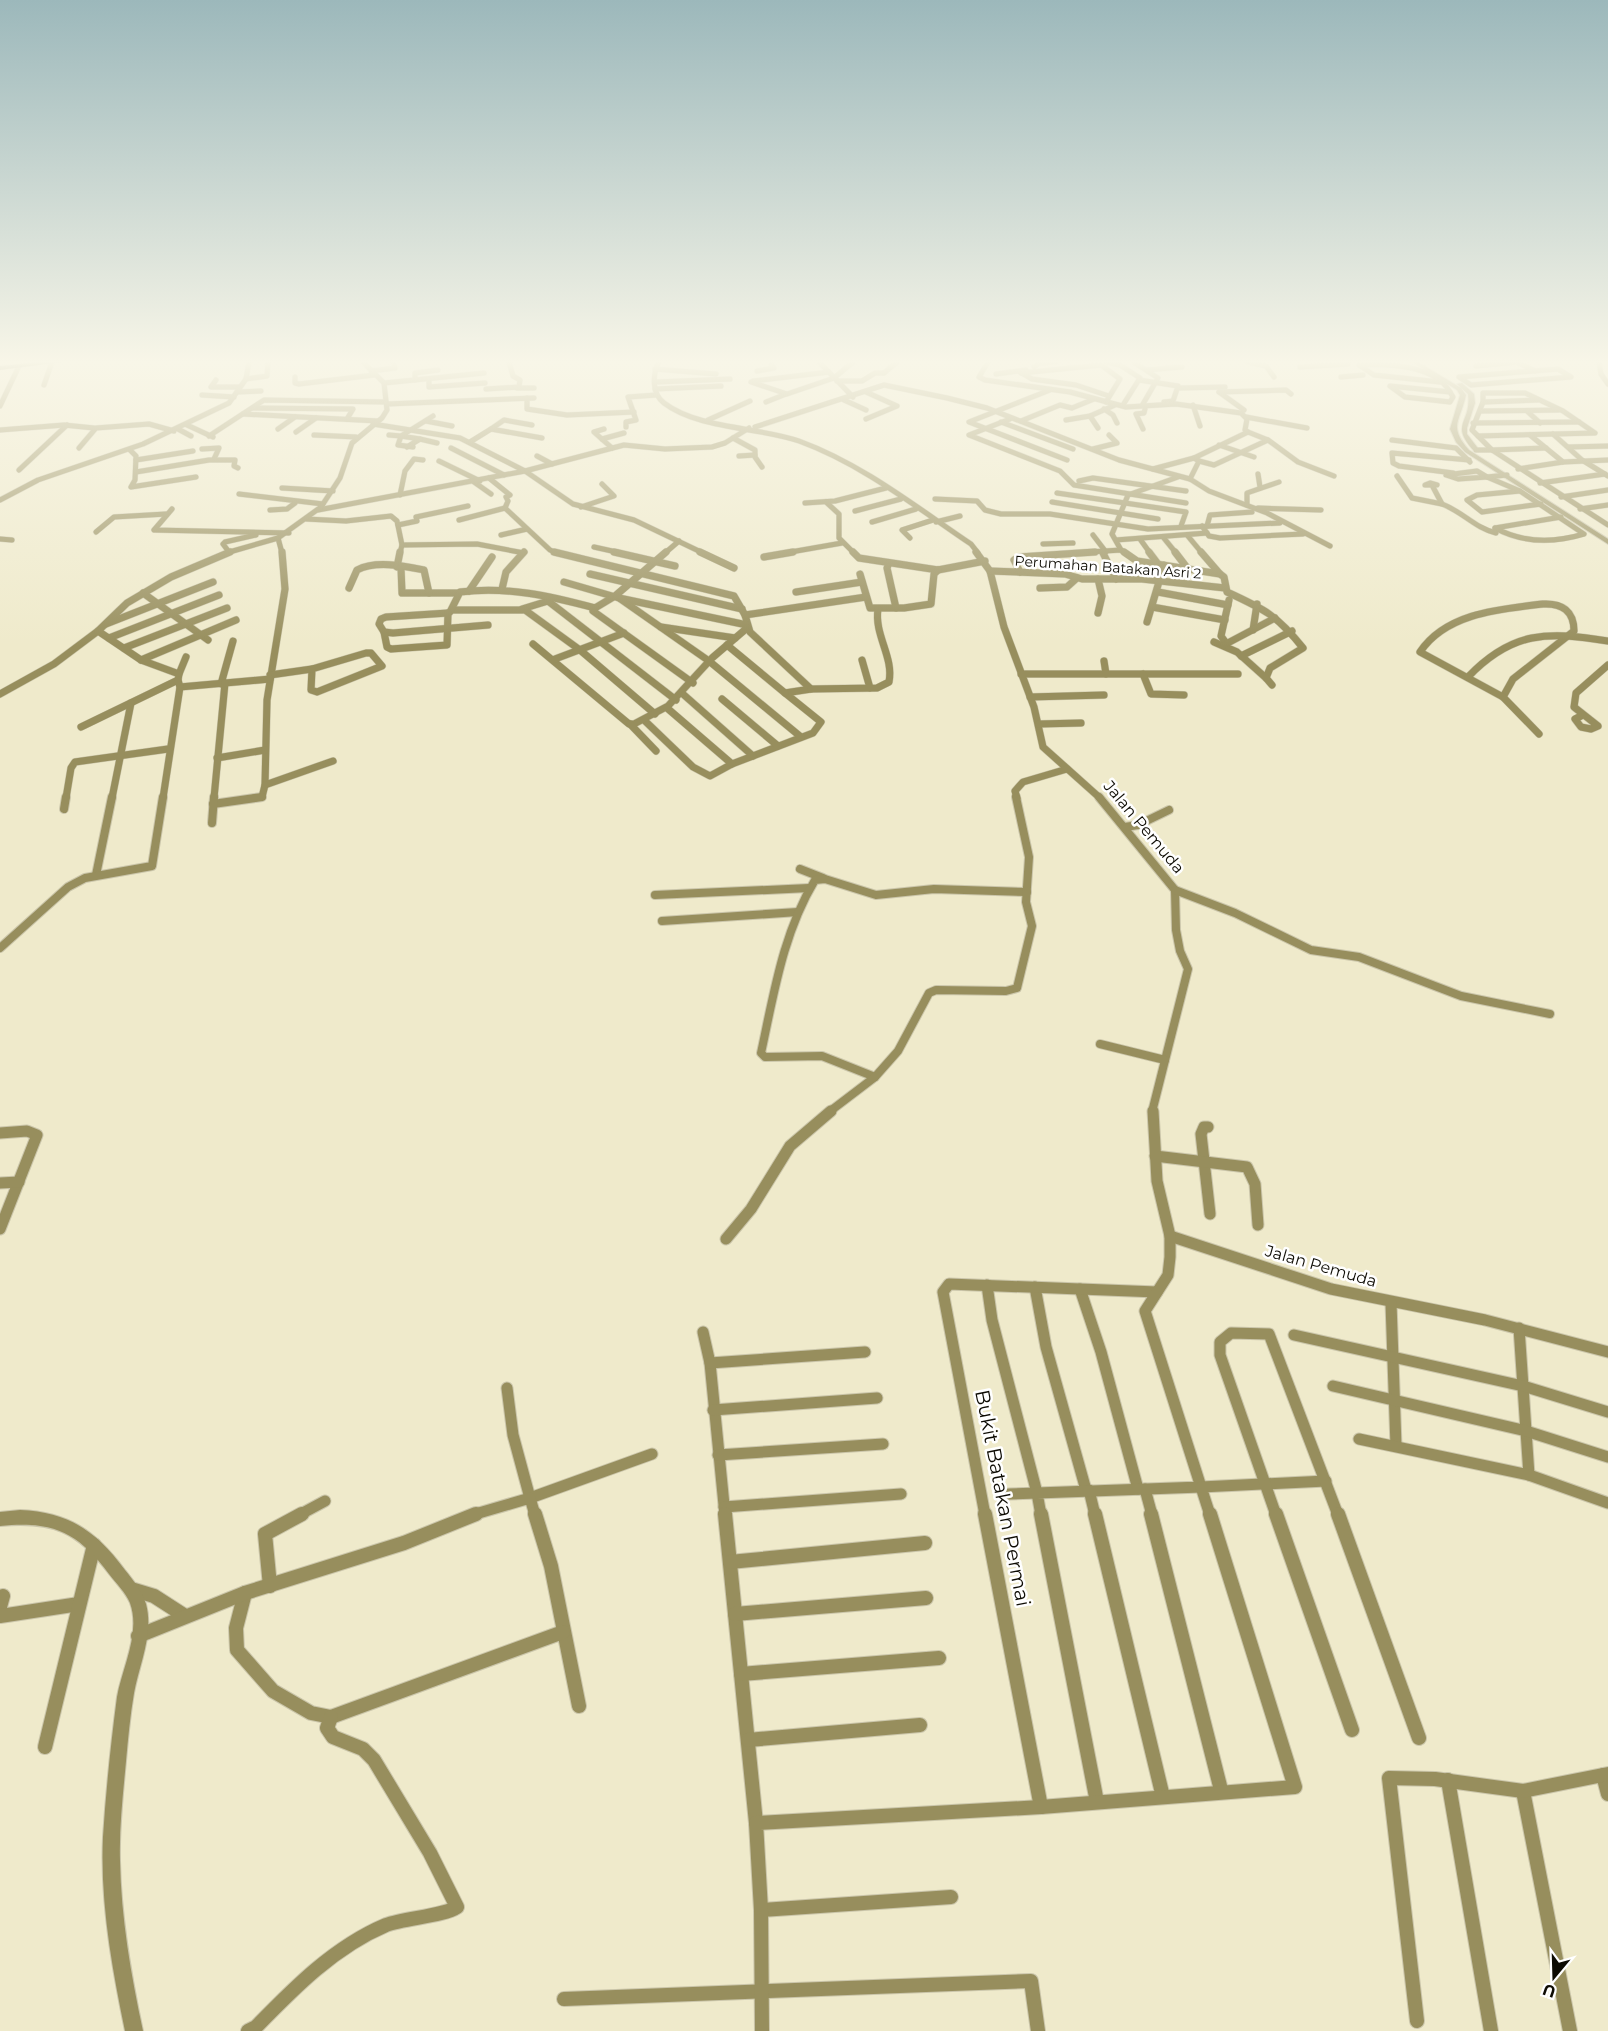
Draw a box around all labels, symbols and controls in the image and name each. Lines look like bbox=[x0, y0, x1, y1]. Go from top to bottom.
street label: Perumahan Batakan Asri 2 bbox=[1014, 551, 1202, 583]
street label: Jalan Pemuda bbox=[1099, 776, 1188, 877]
street label: Jalan Pemuda bbox=[1262, 1241, 1379, 1291]
street label: Bukit Batakan Permai bbox=[970, 1388, 1036, 1608]
north arrow bbox=[1524, 1947, 1584, 2007]
text: U bbox=[1540, 1980, 1558, 2002]

